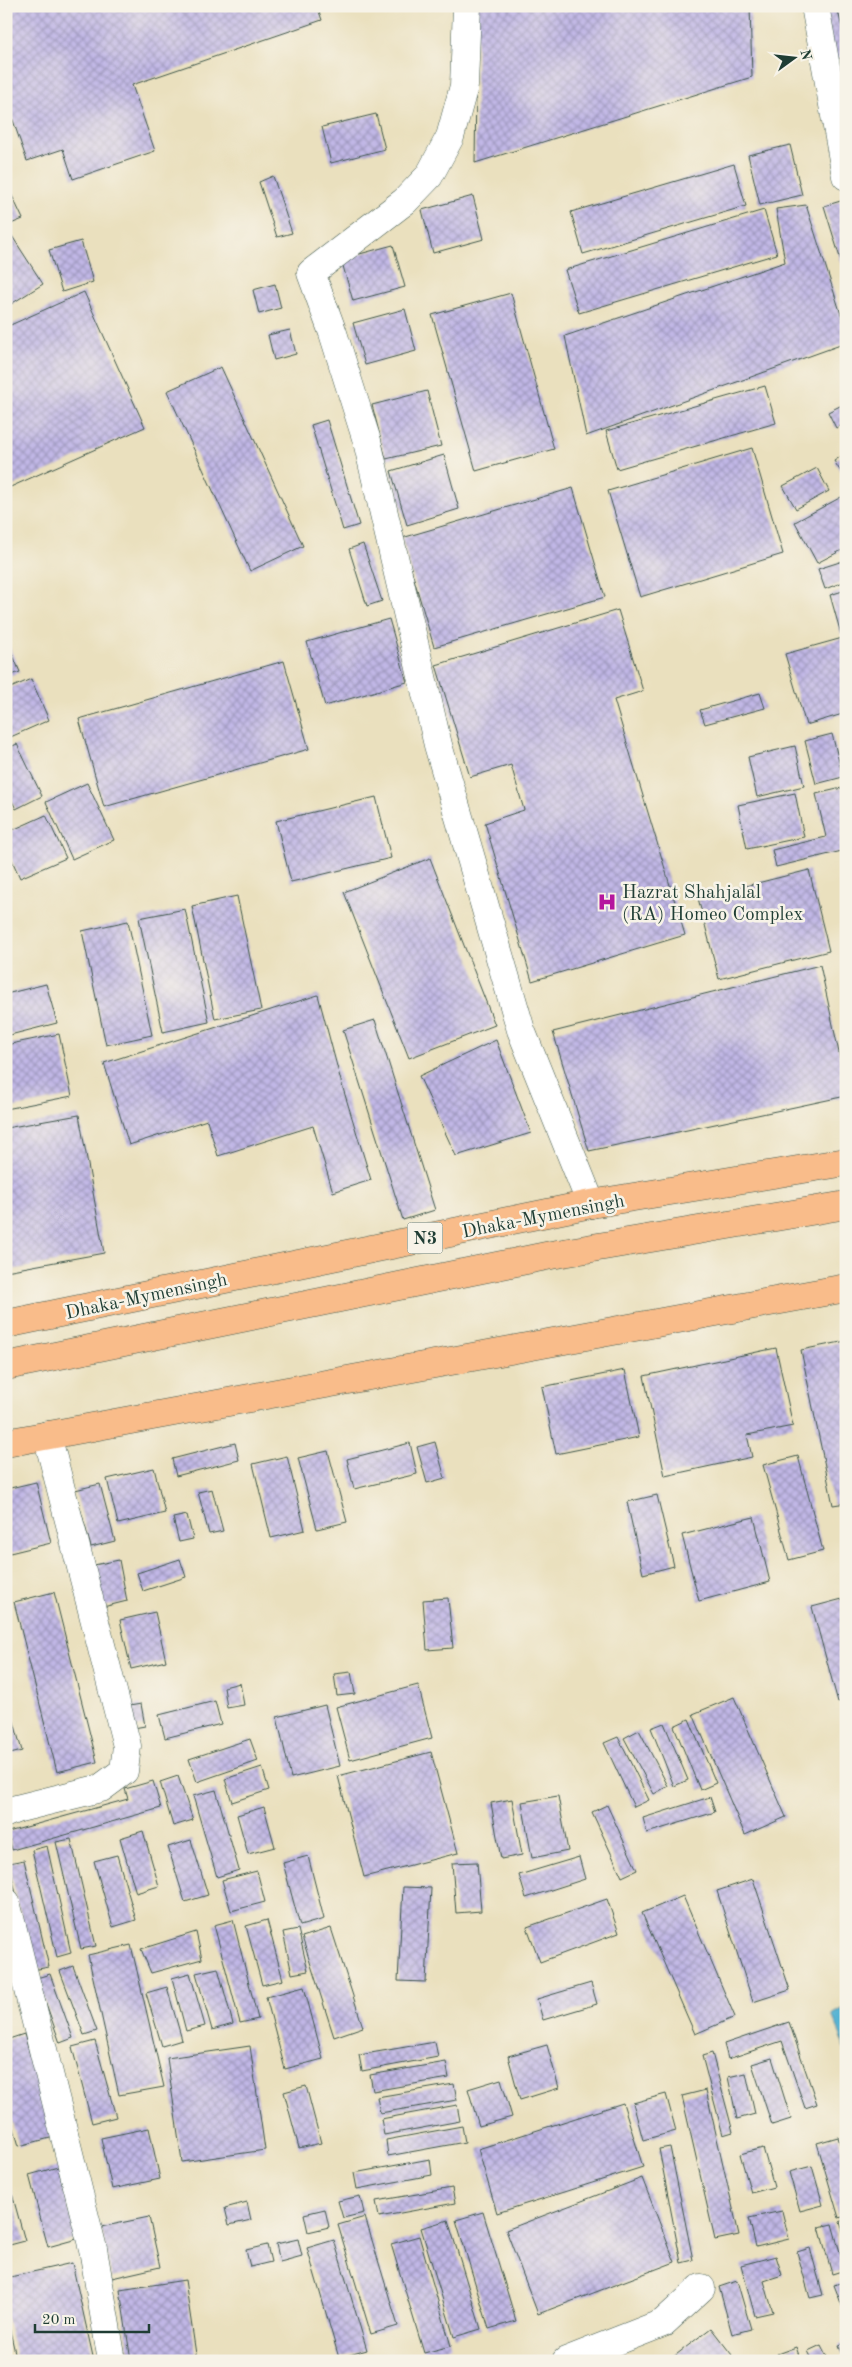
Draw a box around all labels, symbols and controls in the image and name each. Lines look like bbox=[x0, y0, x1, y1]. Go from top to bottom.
north arrow bbox=[770, 32, 820, 82]
text: N bbox=[797, 48, 814, 62]
place label: Hazrat Shahjalal (RA) Homeo Complex bbox=[622, 884, 803, 925]
hospital icon: Hazrat Shahjalal (RA) Homeo Complex bbox=[596, 891, 618, 913]
street label: Dhaka-Mymensingh bbox=[461, 1192, 626, 1243]
road number: N3 bbox=[408, 1222, 442, 1254]
street label: Dhaka-Mymensingh bbox=[64, 1271, 229, 1324]
scale bar bbox=[35, 2302, 149, 2334]
text: 20 m bbox=[42, 2313, 76, 2328]

